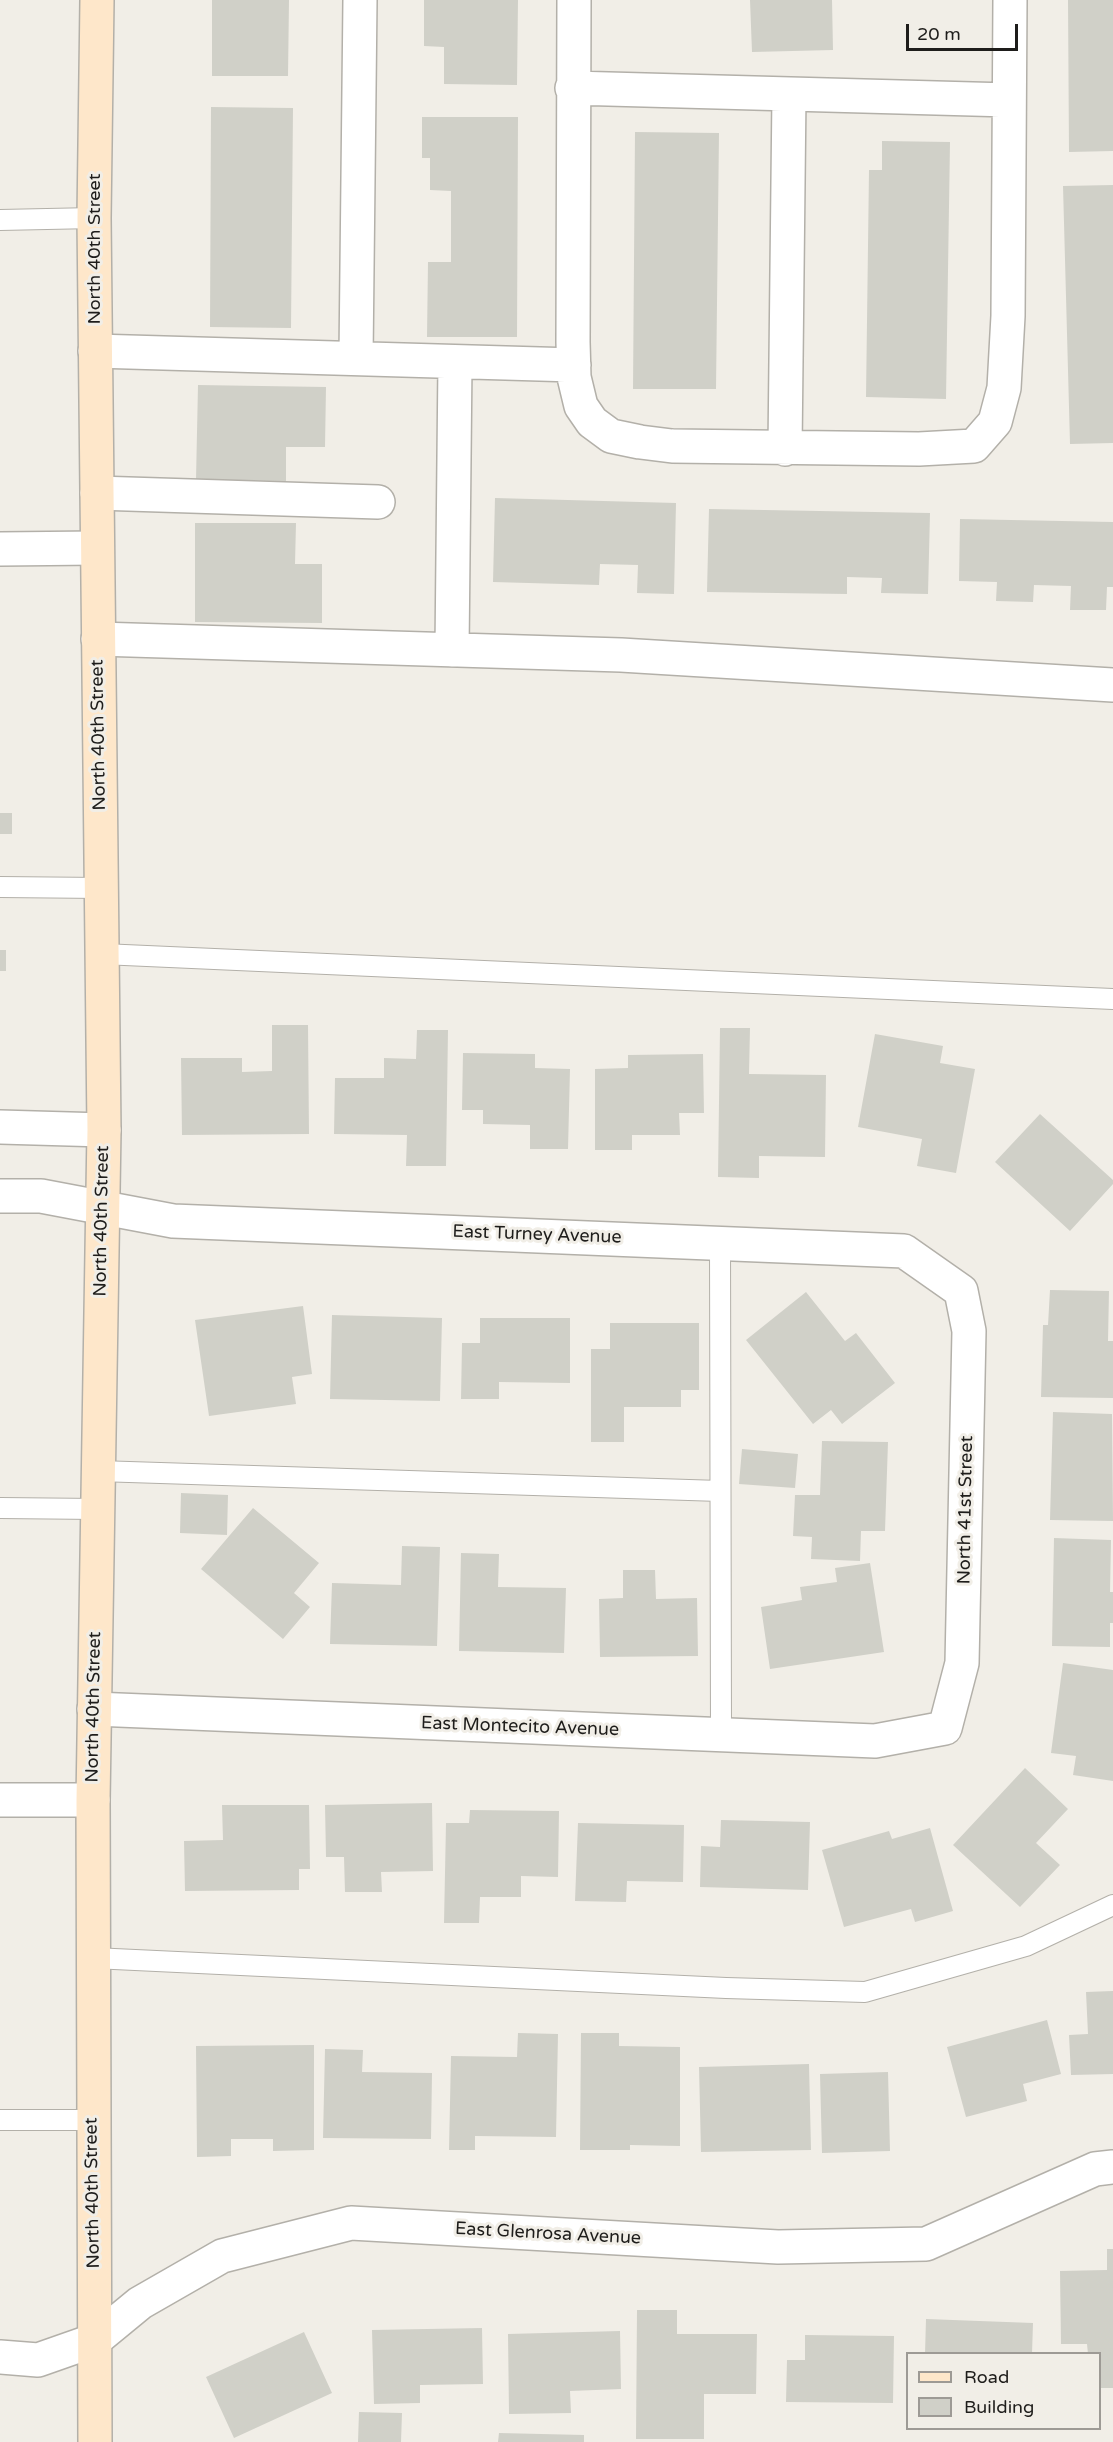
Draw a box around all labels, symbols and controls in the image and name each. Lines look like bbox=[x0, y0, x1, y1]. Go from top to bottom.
scale bar bbox=[909, 12, 1022, 50]
text: 20 m bbox=[917, 23, 961, 45]
street label: North 40th Street bbox=[84, 173, 106, 325]
street label: North 40th Street bbox=[87, 659, 111, 811]
street label: North 40th Street bbox=[90, 1145, 114, 1297]
street label: East Turney Avenue bbox=[452, 1221, 622, 1249]
street label: North 41st Street bbox=[954, 1435, 978, 1585]
street label: North 40th Street bbox=[82, 1631, 106, 1783]
street label: East Montecito Avenue bbox=[421, 1713, 619, 1741]
street label: North 40th Street bbox=[81, 2117, 105, 2269]
street label: East Glenrosa Avenue bbox=[454, 2218, 642, 2250]
legend bbox=[906, 2352, 1101, 2430]
text: Road bbox=[964, 2366, 1009, 2388]
text: Building bbox=[964, 2396, 1034, 2418]

